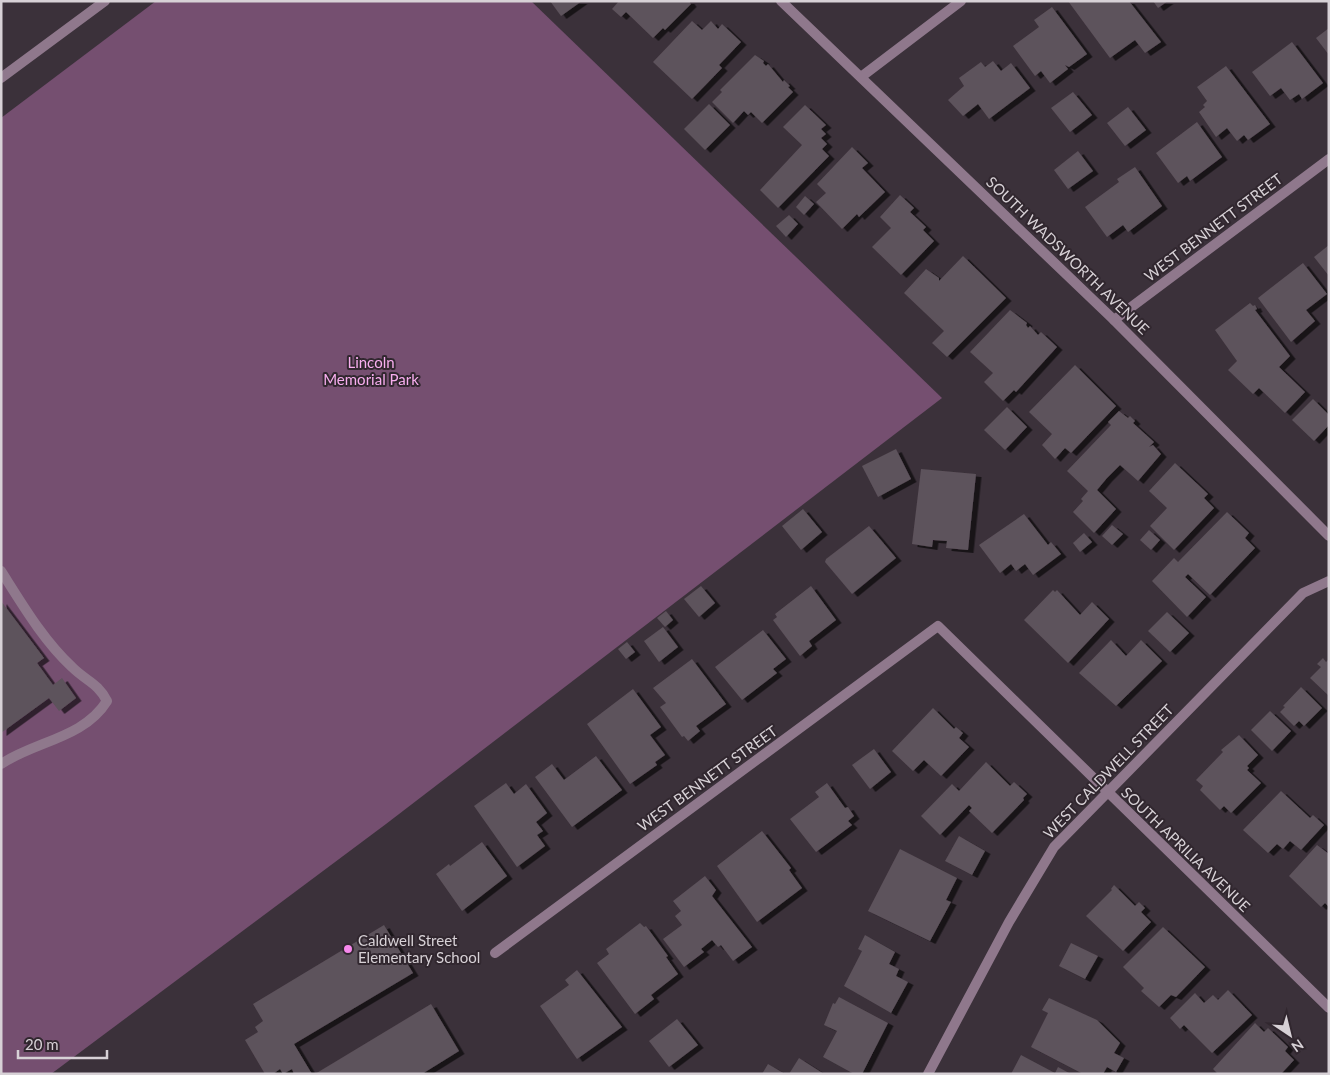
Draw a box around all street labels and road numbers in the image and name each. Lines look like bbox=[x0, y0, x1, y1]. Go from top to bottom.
street label: WEST BENNETT STREET bbox=[1140, 169, 1286, 285]
street label: SOUTH WADSWORTH AVENUE bbox=[983, 172, 1153, 338]
street label: WEST CALDWELL STREET bbox=[1039, 700, 1177, 842]
street label: WEST BENNETT STREET bbox=[634, 721, 780, 835]
street label: SOUTH APRILIA AVENUE bbox=[1118, 783, 1254, 915]

